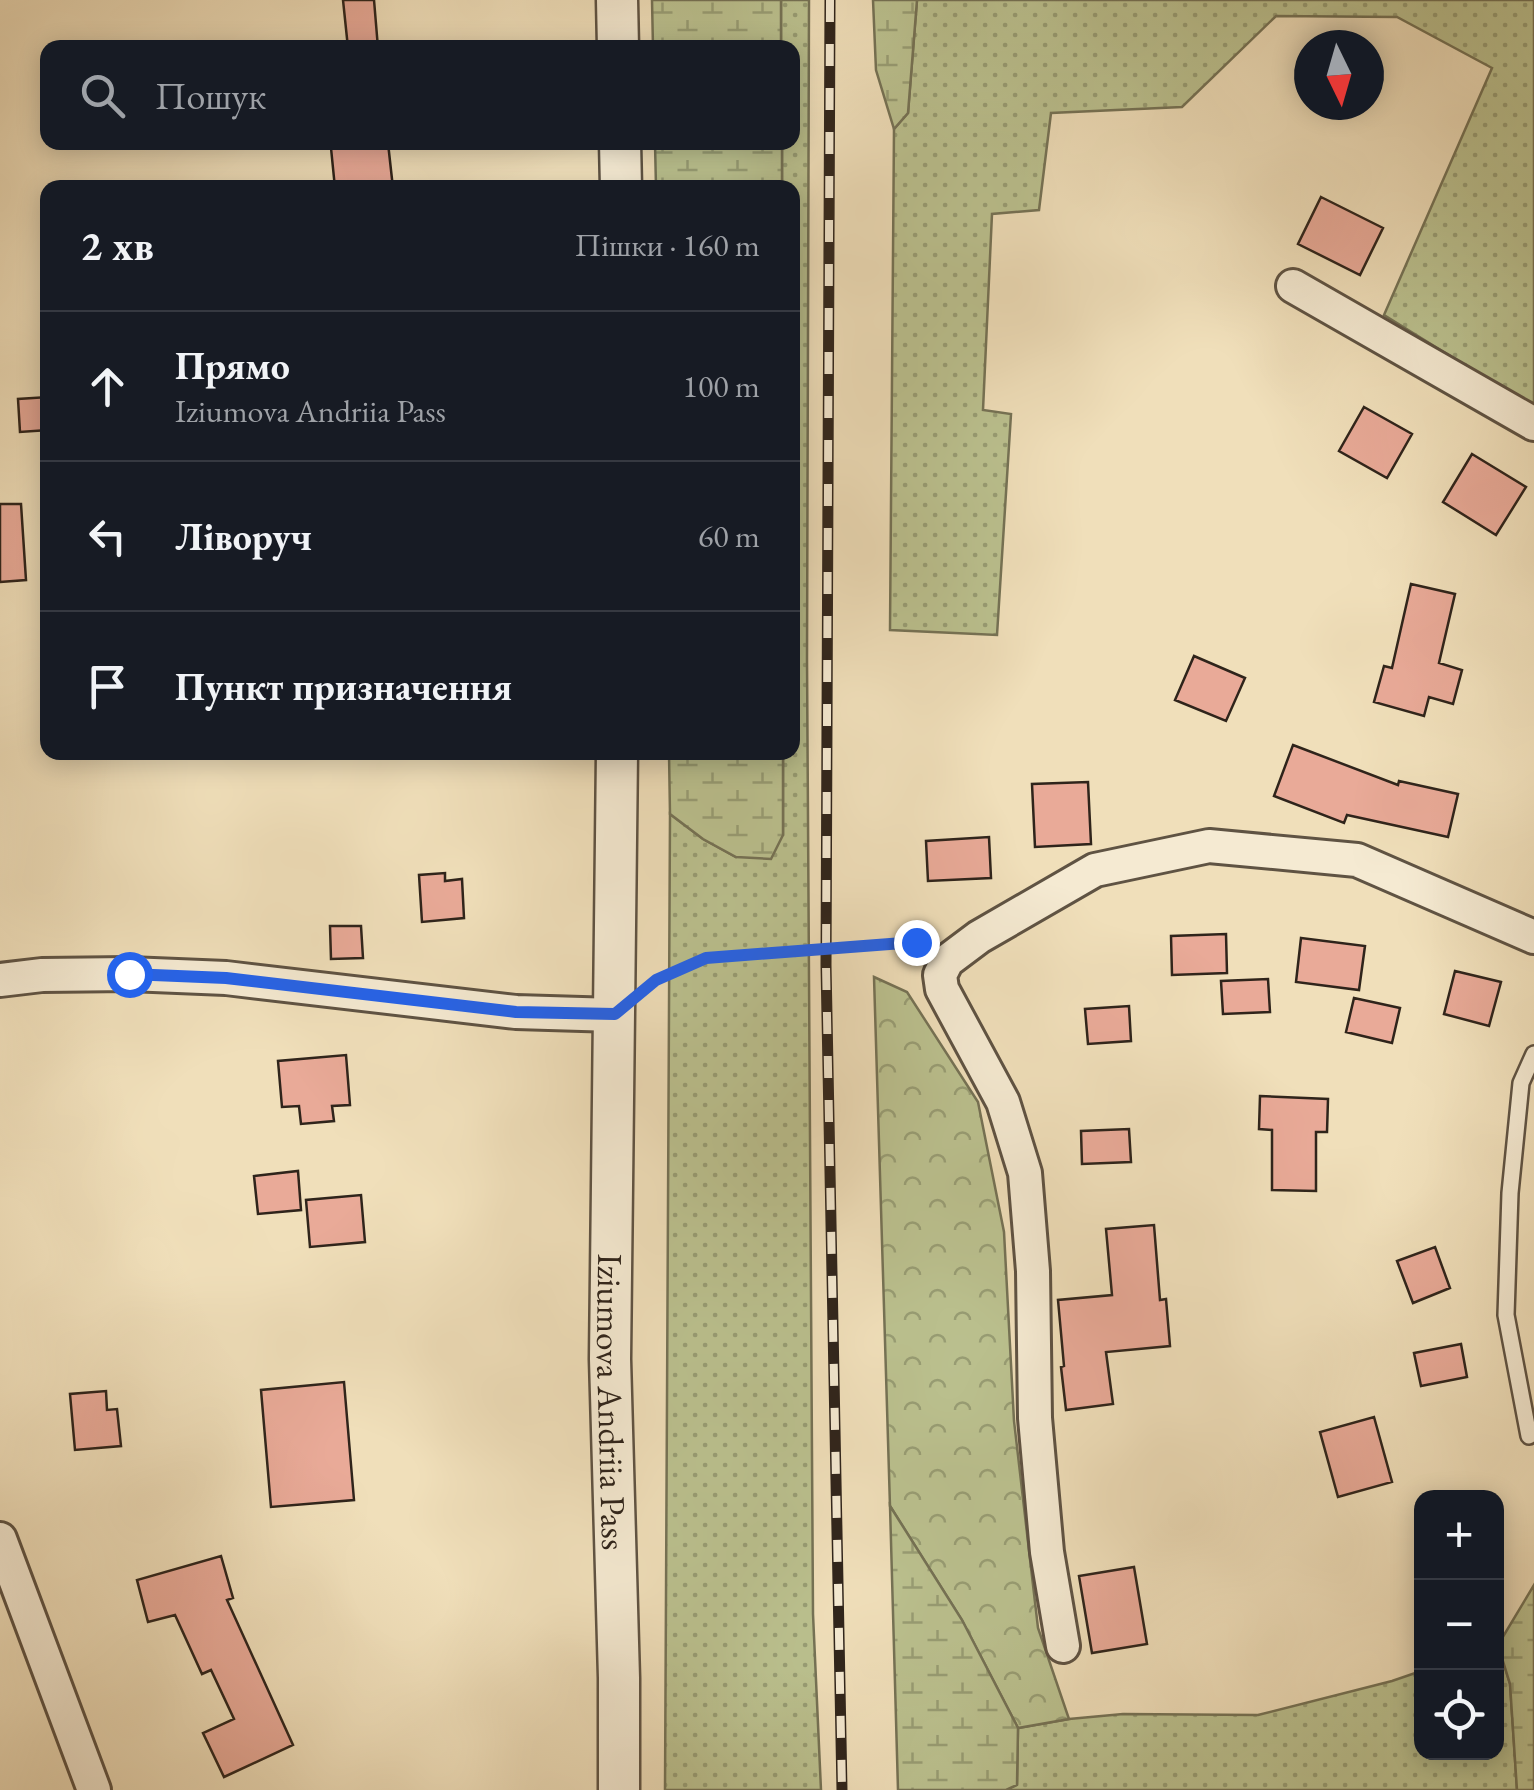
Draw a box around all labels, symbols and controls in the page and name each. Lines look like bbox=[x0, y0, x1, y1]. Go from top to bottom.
north arrow bbox=[1294, 30, 1384, 120]
search box bbox=[40, 40, 800, 150]
icon: search bbox=[75, 68, 130, 123]
text: Пошук bbox=[155, 71, 266, 120]
text: 2 хв bbox=[80, 218, 154, 273]
text: Пішки · 160 m bbox=[575, 224, 760, 266]
text: Прямо bbox=[175, 341, 290, 390]
icon: ahead bbox=[80, 359, 135, 414]
text: 100 m bbox=[683, 365, 760, 407]
text: Iziumova Andriia Pass bbox=[175, 390, 446, 432]
icon: left bbox=[80, 509, 135, 564]
text: Ліворуч bbox=[175, 512, 312, 561]
text: 60 m bbox=[698, 515, 760, 557]
icon: arrive bbox=[80, 659, 135, 714]
text: Пункт призначення bbox=[175, 662, 512, 711]
route end bbox=[894, 920, 940, 966]
route start bbox=[107, 952, 153, 998]
street label: Iziumova Andriia Pass bbox=[587, 1253, 638, 1551]
map controls bbox=[1414, 1490, 1504, 1760]
button: + bbox=[1414, 1490, 1504, 1580]
button: − bbox=[1414, 1580, 1504, 1670]
button: locate bbox=[1414, 1670, 1504, 1760]

